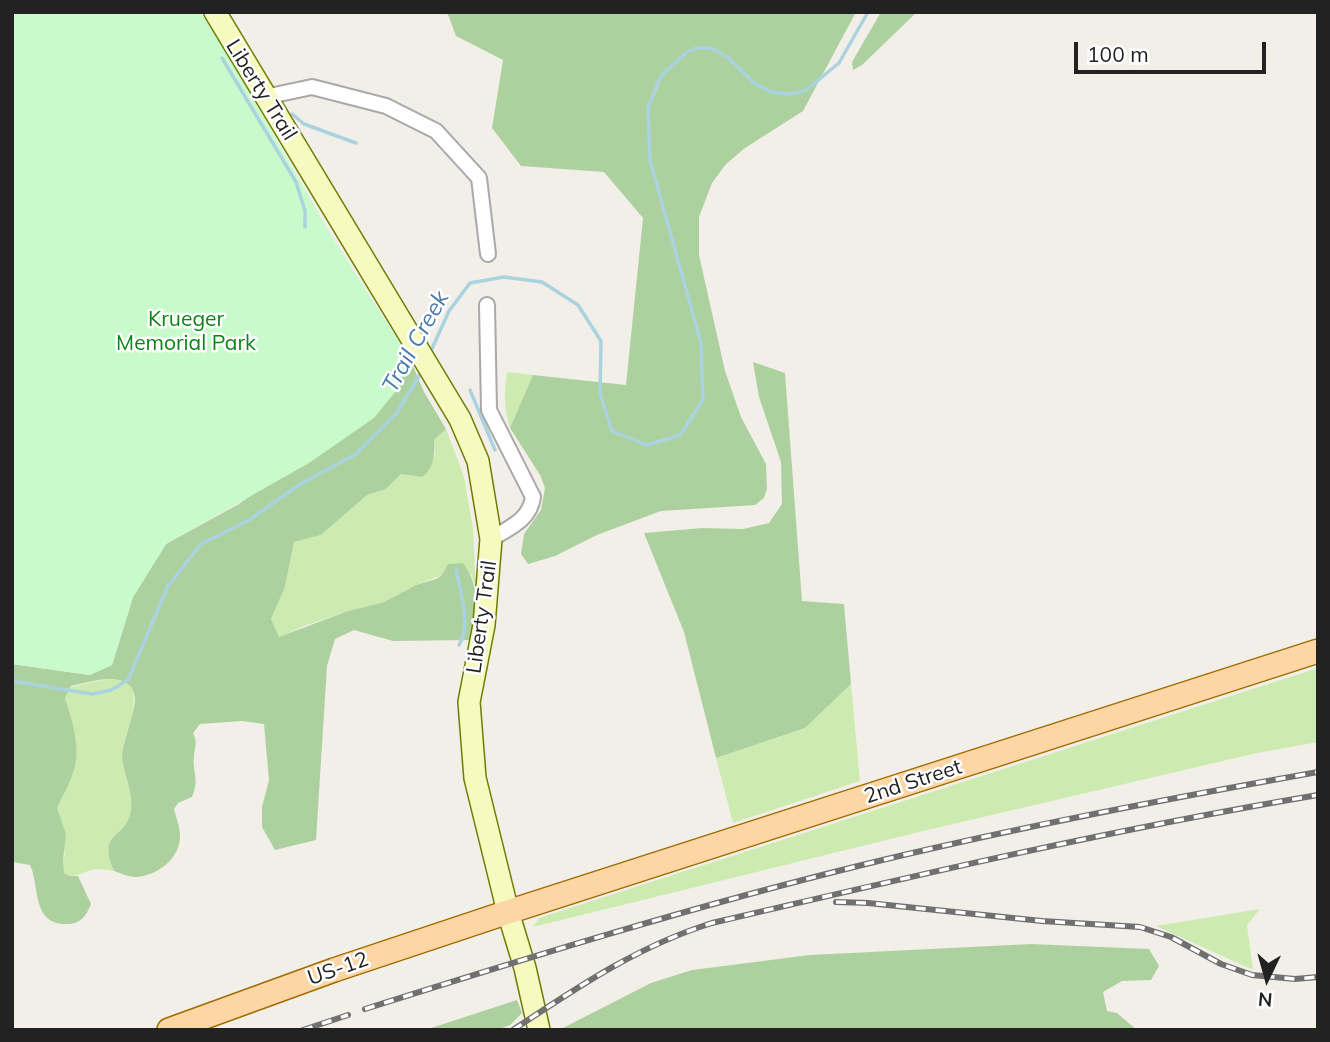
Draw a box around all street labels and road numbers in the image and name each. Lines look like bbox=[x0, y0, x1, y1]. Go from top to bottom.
street label: Liberty Trail bbox=[220, 35, 302, 145]
street label: Liberty Trail bbox=[462, 559, 502, 675]
street label: 2nd Street bbox=[861, 754, 965, 810]
street label: US-12 bbox=[304, 947, 372, 991]

